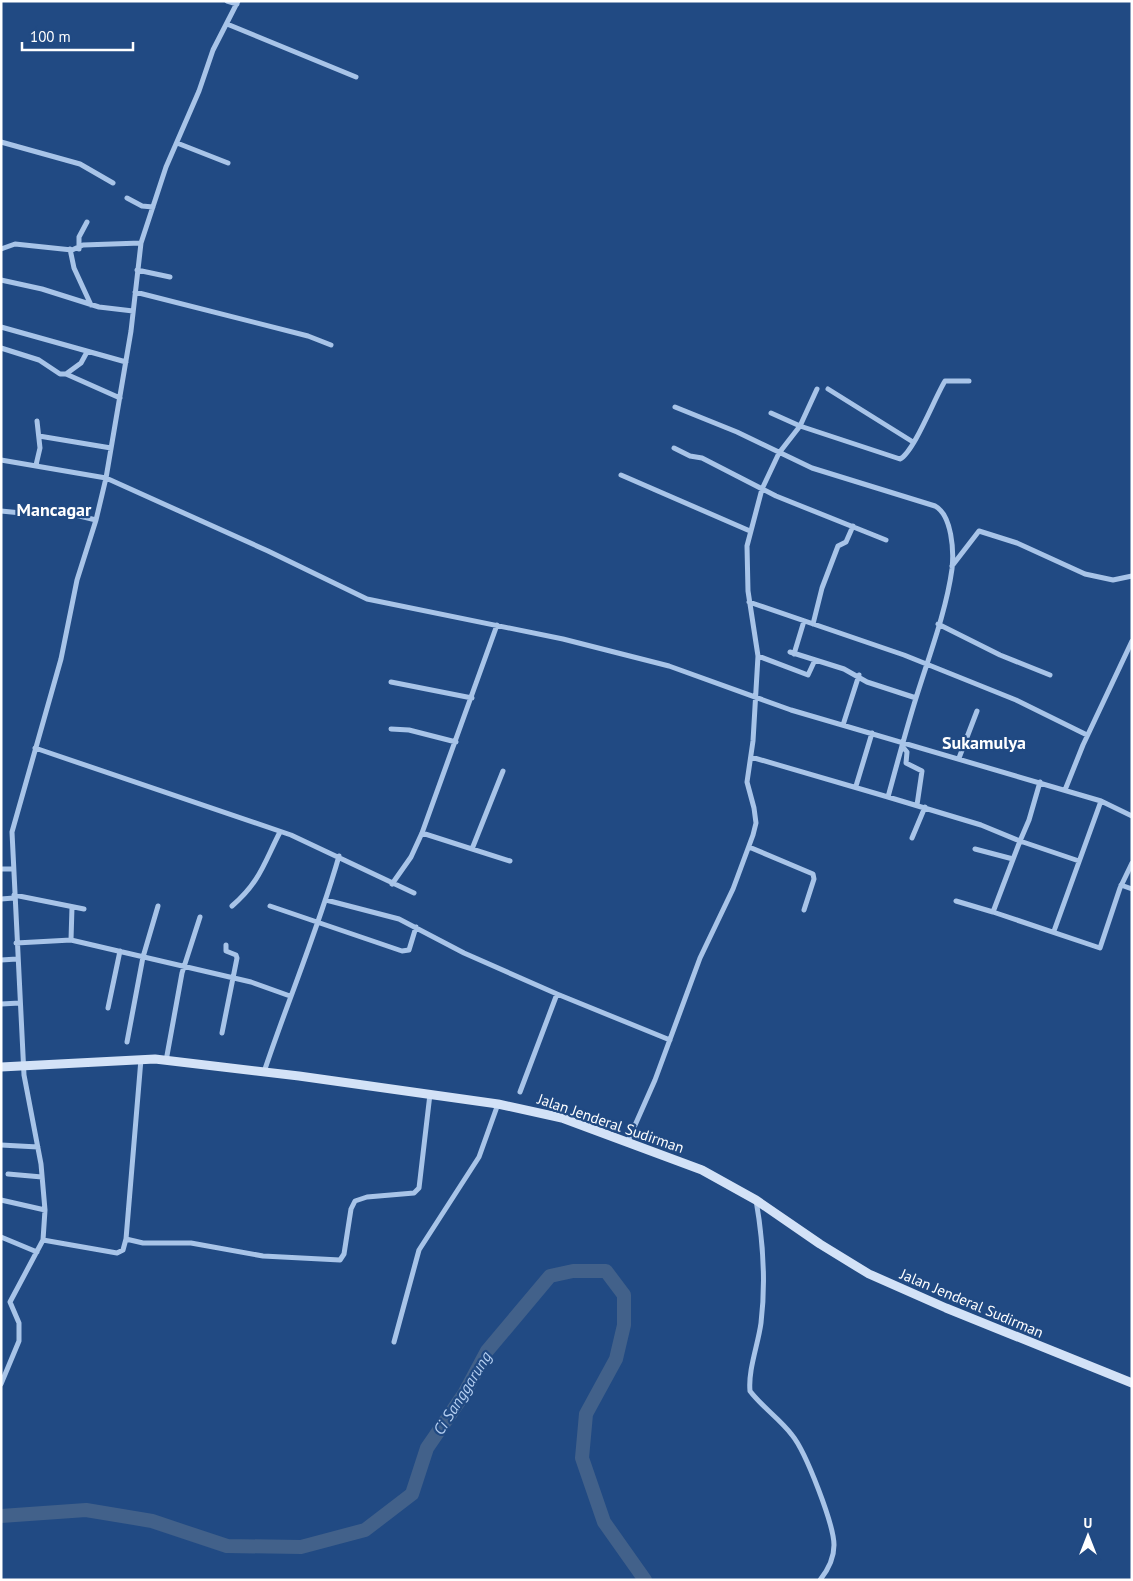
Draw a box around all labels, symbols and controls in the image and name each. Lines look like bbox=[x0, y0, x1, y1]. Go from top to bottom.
scale bar bbox=[22, 20, 134, 52]
text: 100 m bbox=[30, 27, 71, 46]
district label: Mancagar bbox=[17, 498, 92, 521]
district label: Sukamulya bbox=[942, 731, 1026, 754]
street label: Jalan Jenderal Sudirman bbox=[534, 1089, 687, 1157]
street label: Jalan Jenderal Sudirman bbox=[897, 1264, 1046, 1342]
water label: Ci Sanggarung bbox=[428, 1348, 496, 1438]
north arrow bbox=[1063, 1511, 1113, 1561]
text: U bbox=[1084, 1514, 1092, 1532]

